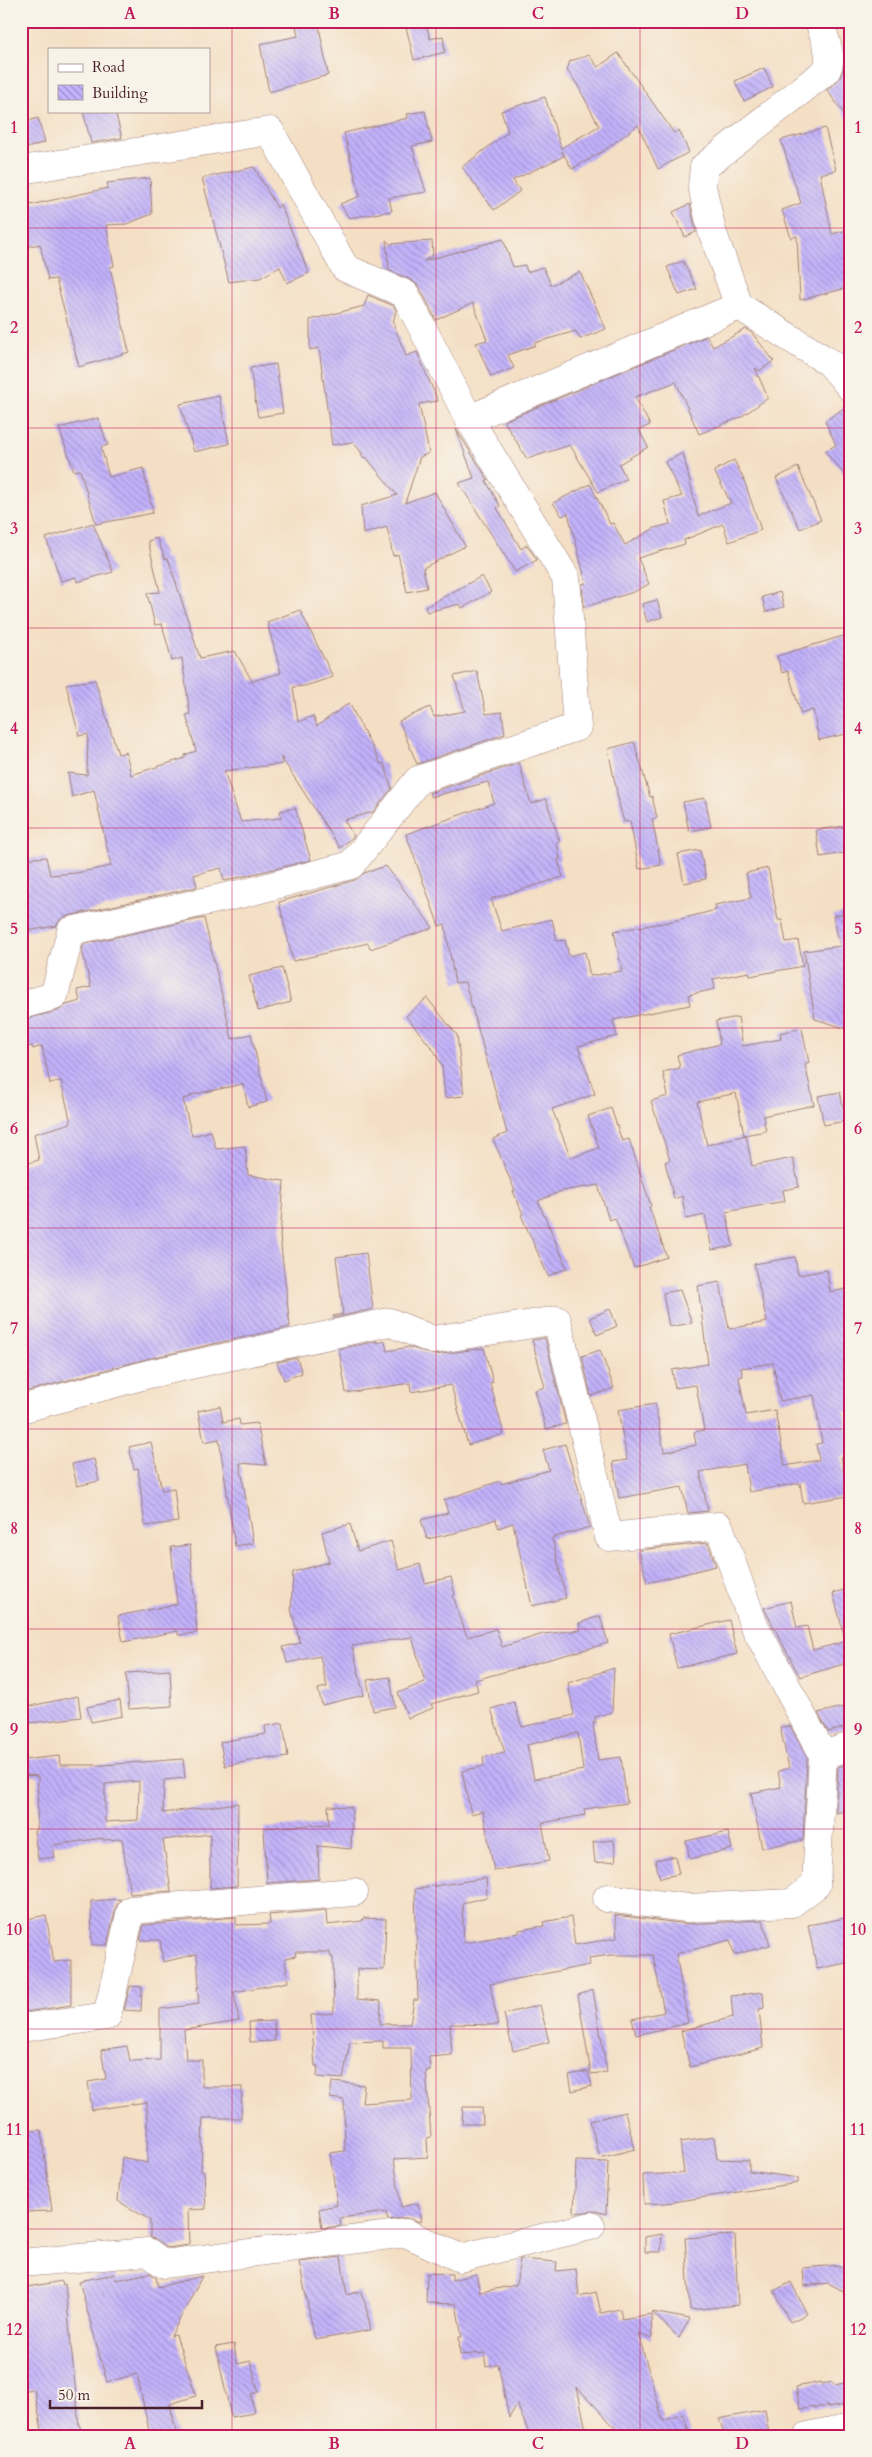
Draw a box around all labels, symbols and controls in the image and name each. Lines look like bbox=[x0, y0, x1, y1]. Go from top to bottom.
text: A bbox=[124, 3, 136, 25]
text: B bbox=[328, 3, 340, 25]
text: C bbox=[532, 3, 544, 25]
text: D bbox=[735, 3, 749, 25]
legend bbox=[48, 48, 210, 112]
text: Road bbox=[92, 57, 125, 77]
text: Building bbox=[92, 83, 148, 103]
text: 1 bbox=[10, 117, 18, 139]
text: 1 bbox=[854, 117, 862, 139]
text: 2 bbox=[10, 317, 18, 339]
text: 2 bbox=[854, 317, 862, 339]
text: 3 bbox=[10, 518, 18, 540]
text: 3 bbox=[854, 518, 862, 540]
text: 4 bbox=[10, 718, 18, 740]
text: 4 bbox=[854, 718, 862, 740]
text: 5 bbox=[10, 918, 18, 940]
text: 5 bbox=[854, 918, 862, 940]
text: 6 bbox=[10, 1118, 18, 1140]
text: 6 bbox=[854, 1118, 862, 1140]
text: 7 bbox=[10, 1318, 18, 1340]
text: 7 bbox=[854, 1318, 862, 1340]
text: 8 bbox=[10, 1518, 18, 1540]
text: 8 bbox=[854, 1518, 862, 1540]
text: 9 bbox=[10, 1719, 18, 1741]
text: 9 bbox=[854, 1719, 862, 1741]
text: 10 bbox=[6, 1919, 22, 1941]
text: 10 bbox=[850, 1919, 866, 1941]
text: 11 bbox=[6, 2119, 22, 2141]
text: 11 bbox=[850, 2119, 866, 2141]
text: 12 bbox=[6, 2319, 22, 2341]
text: 12 bbox=[850, 2319, 866, 2341]
scale bar bbox=[50, 2377, 202, 2409]
text: 50 m bbox=[58, 2385, 90, 2405]
text: A bbox=[124, 2433, 136, 2455]
text: B bbox=[328, 2433, 340, 2455]
text: C bbox=[532, 2433, 544, 2455]
text: D bbox=[735, 2433, 749, 2455]

